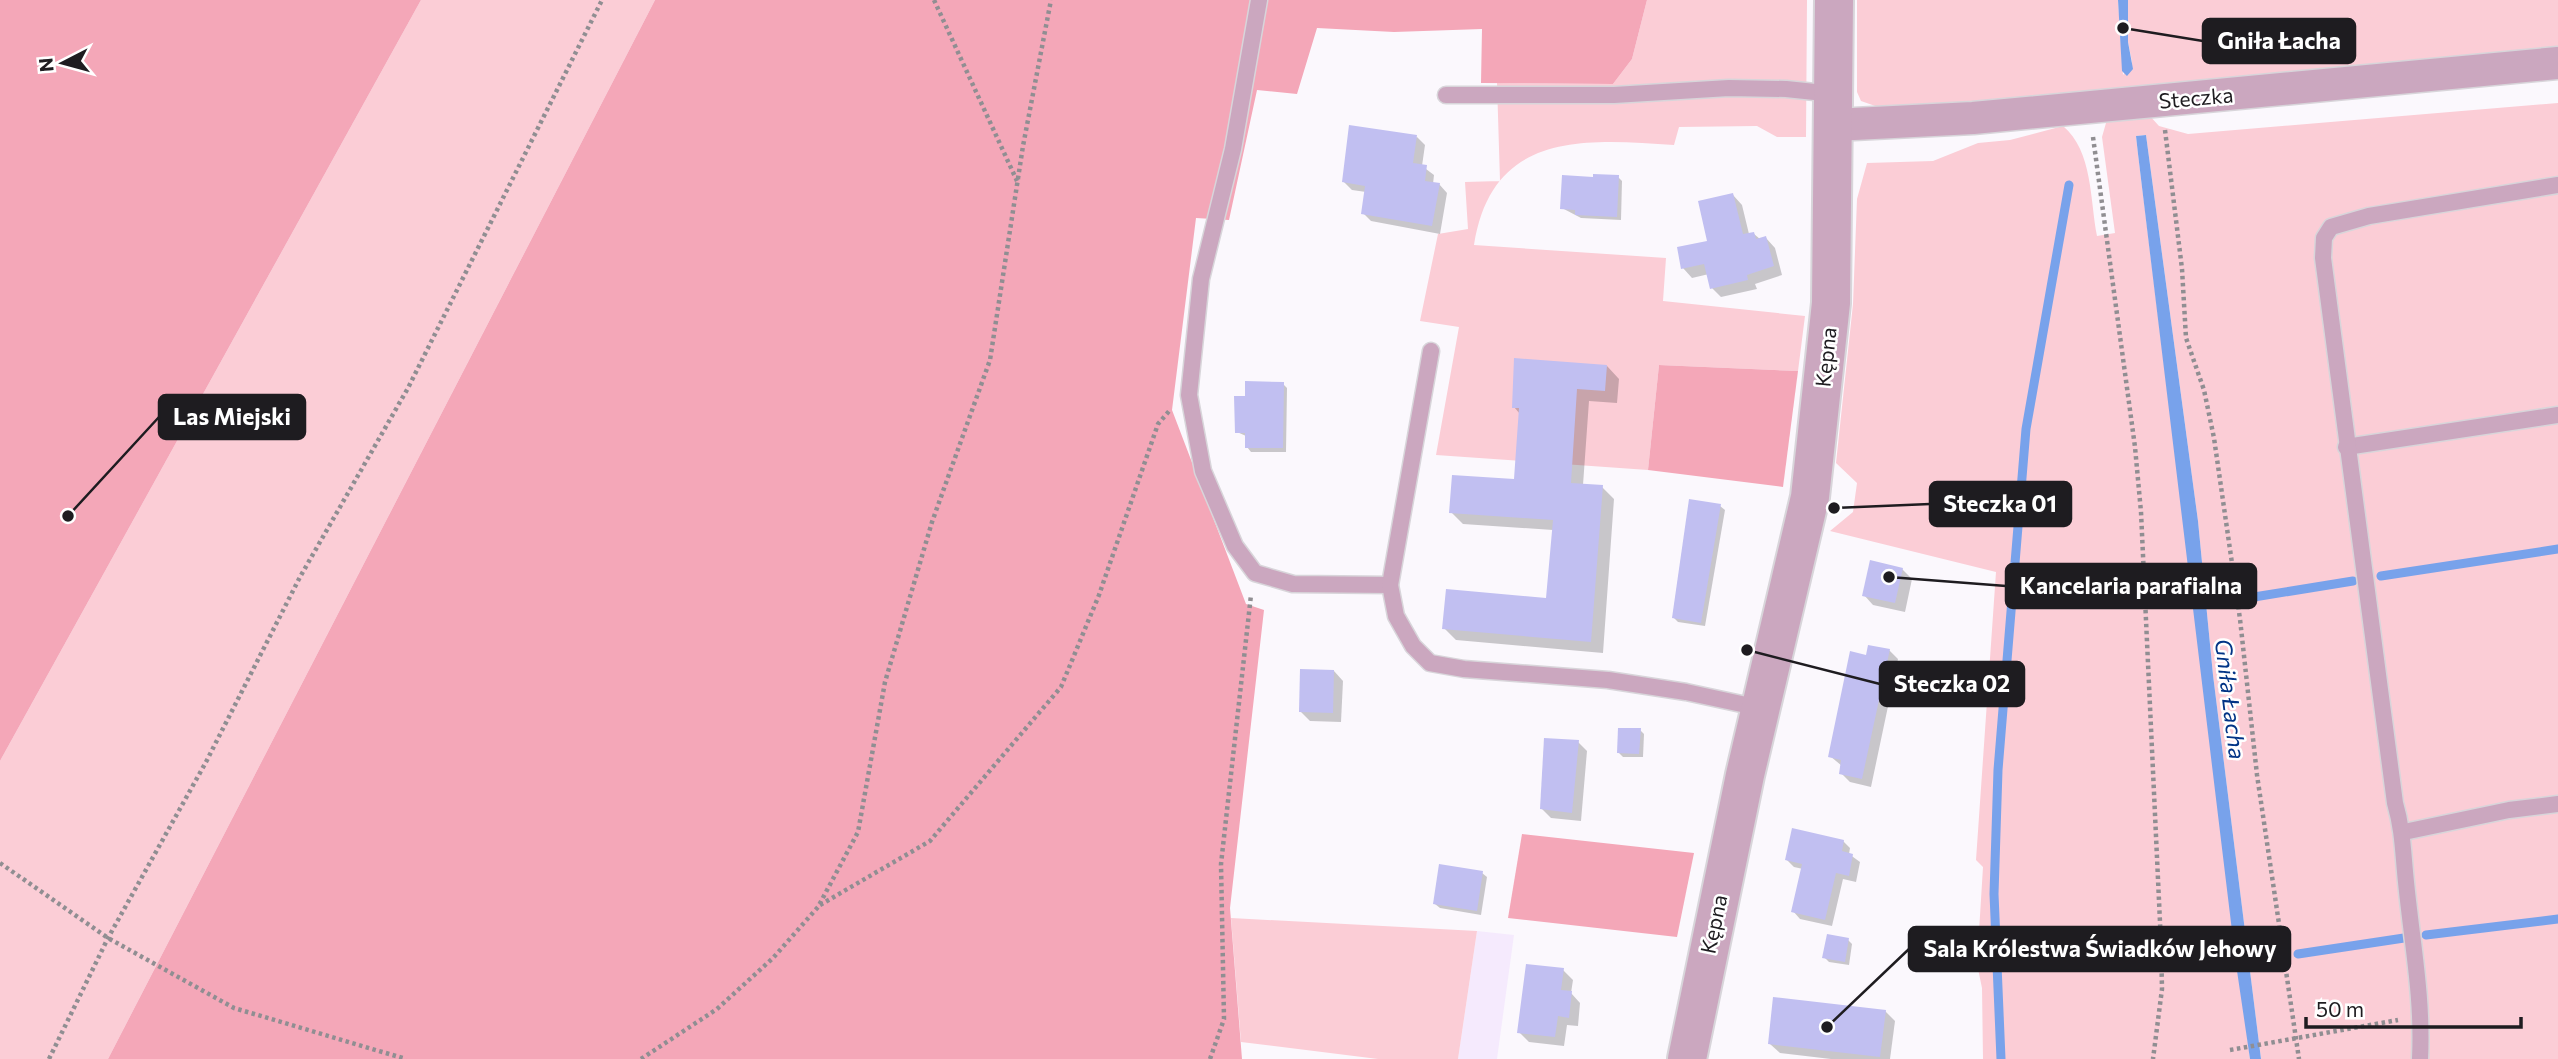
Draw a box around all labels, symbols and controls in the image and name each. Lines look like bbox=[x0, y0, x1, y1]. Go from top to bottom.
callout: Gniła Łacha bbox=[2203, 19, 2355, 63]
text: Gniła Łacha bbox=[2217, 26, 2341, 54]
north arrow bbox=[28, 28, 98, 98]
text: N bbox=[33, 57, 58, 73]
street label: Steczka bbox=[2158, 81, 2234, 113]
street label: Kępna bbox=[1809, 326, 1841, 388]
callout: Las Miejski bbox=[159, 395, 305, 439]
text: Las Miejski bbox=[173, 402, 291, 430]
callout: Steczka 01 bbox=[1930, 482, 2071, 526]
text: Steczka 01 bbox=[1943, 489, 2057, 517]
callout: Kancelaria parafialna bbox=[2006, 564, 2256, 608]
text: Kancelaria parafialna bbox=[2020, 571, 2242, 599]
water label: Gniła Łacha bbox=[2210, 637, 2252, 761]
callout: Steczka 02 bbox=[1880, 662, 2024, 706]
text: Steczka 02 bbox=[1894, 669, 2010, 697]
street label: Kępna bbox=[1695, 892, 1731, 956]
callout: Sala Królestwa Świadków Jehowy bbox=[1909, 927, 2290, 971]
text: Sala Królestwa Świadków Jehowy bbox=[1923, 934, 2277, 962]
scale bar bbox=[2306, 986, 2521, 1030]
text: 50 m bbox=[2316, 996, 2364, 1021]

